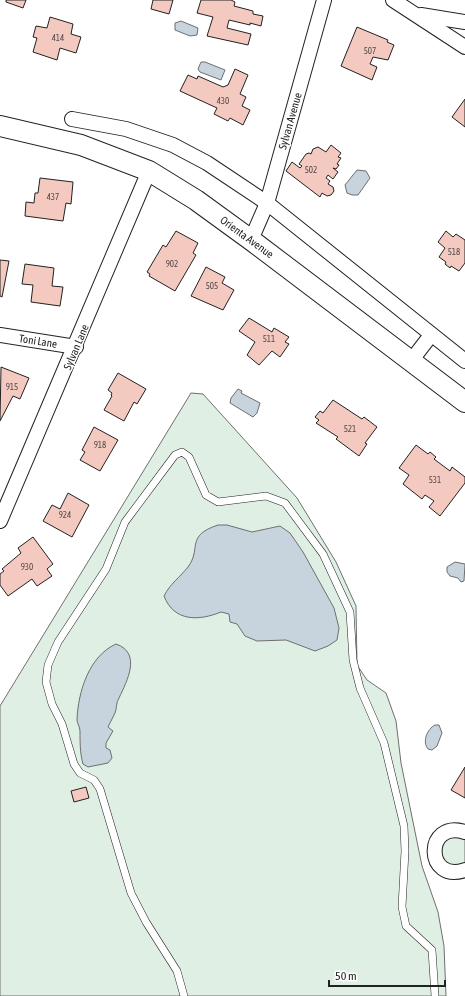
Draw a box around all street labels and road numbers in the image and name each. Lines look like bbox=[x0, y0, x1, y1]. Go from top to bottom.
street label: Sylvan Avenue bbox=[276, 91, 304, 151]
street label: Orienta Avenue bbox=[218, 214, 276, 260]
street label: Sylvan Lane bbox=[61, 323, 91, 371]
street label: Toni Lane bbox=[18, 332, 58, 350]

